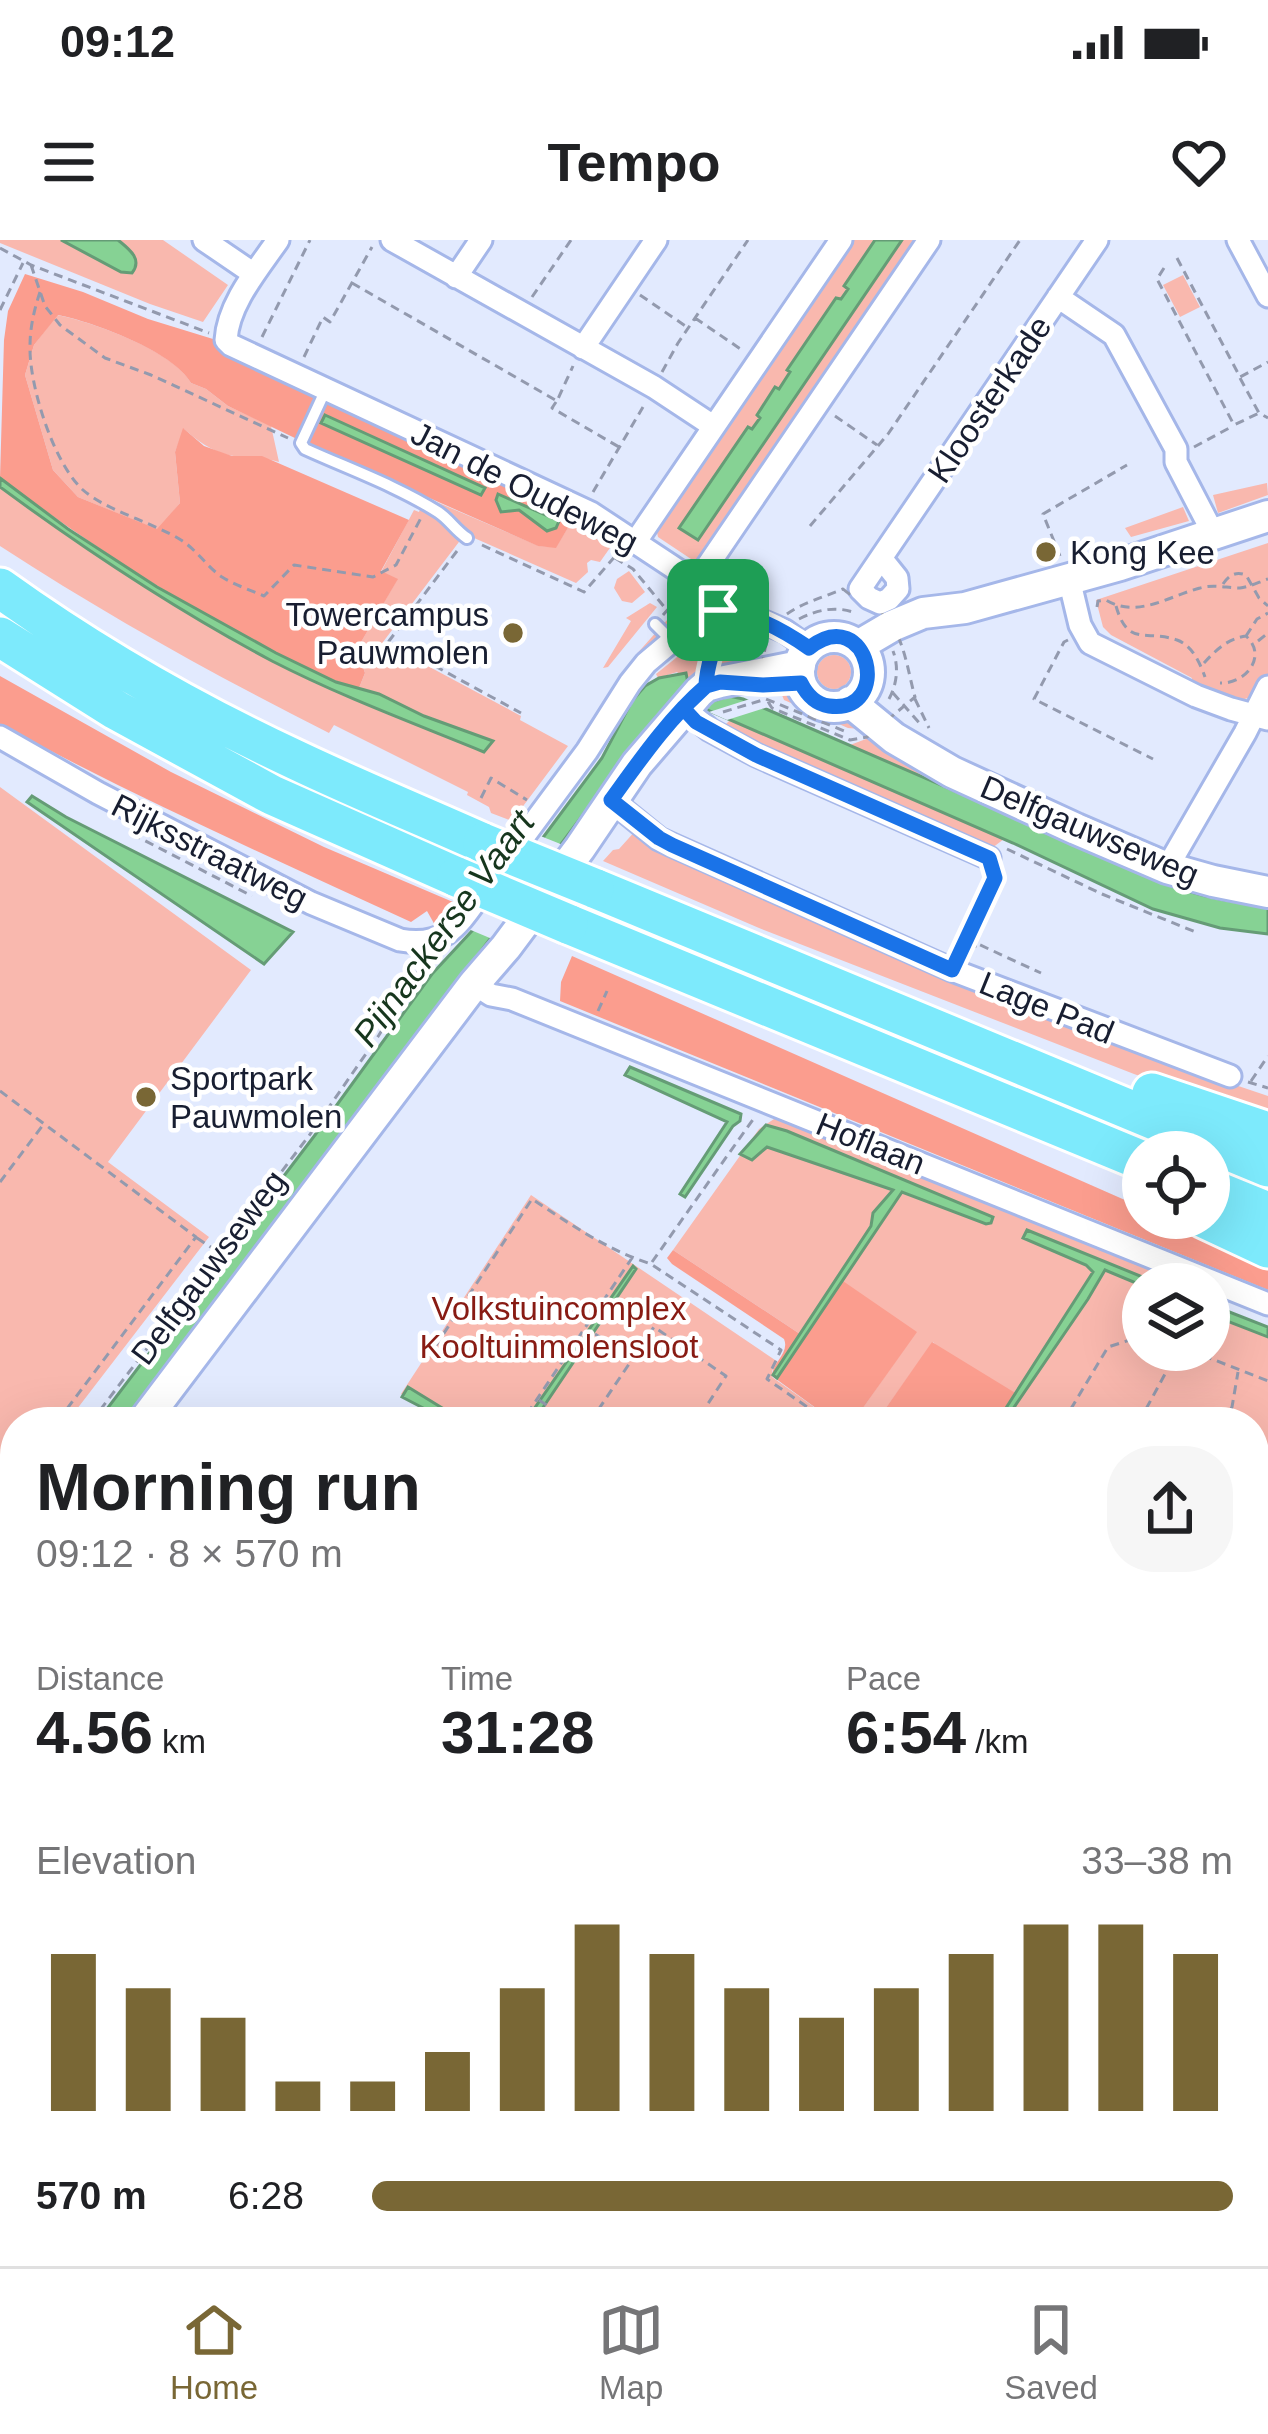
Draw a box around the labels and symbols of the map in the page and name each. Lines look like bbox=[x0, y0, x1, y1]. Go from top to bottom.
street label: Kloosterkade bbox=[920, 309, 1059, 489]
street label: Jan de Oudeweg bbox=[405, 414, 644, 561]
place label: Kong Kee bbox=[1070, 534, 1215, 571]
marker: Kong Kee bbox=[1033, 539, 1059, 565]
pin bbox=[667, 559, 769, 661]
place label: Towercampus Pauwmolen bbox=[285, 596, 489, 671]
marker: Towercampus Pauwmolen bbox=[500, 620, 526, 646]
street label: Delfgauwseweg bbox=[975, 768, 1204, 893]
street label: Rijksstraatweg bbox=[106, 786, 314, 917]
water label: Pijnackerse Vaart bbox=[344, 801, 544, 1054]
street label: Lage Pad bbox=[974, 964, 1119, 1051]
place label: Sportpark Pauwmolen bbox=[170, 1060, 342, 1135]
marker: Sportpark Pauwmolen bbox=[133, 1084, 159, 1110]
street label: Hoflaan bbox=[811, 1105, 930, 1182]
street label: Delfgauwseweg bbox=[124, 1163, 293, 1371]
park label: Volkstuincomplex Kooltuinmolensloot bbox=[420, 1290, 698, 1365]

